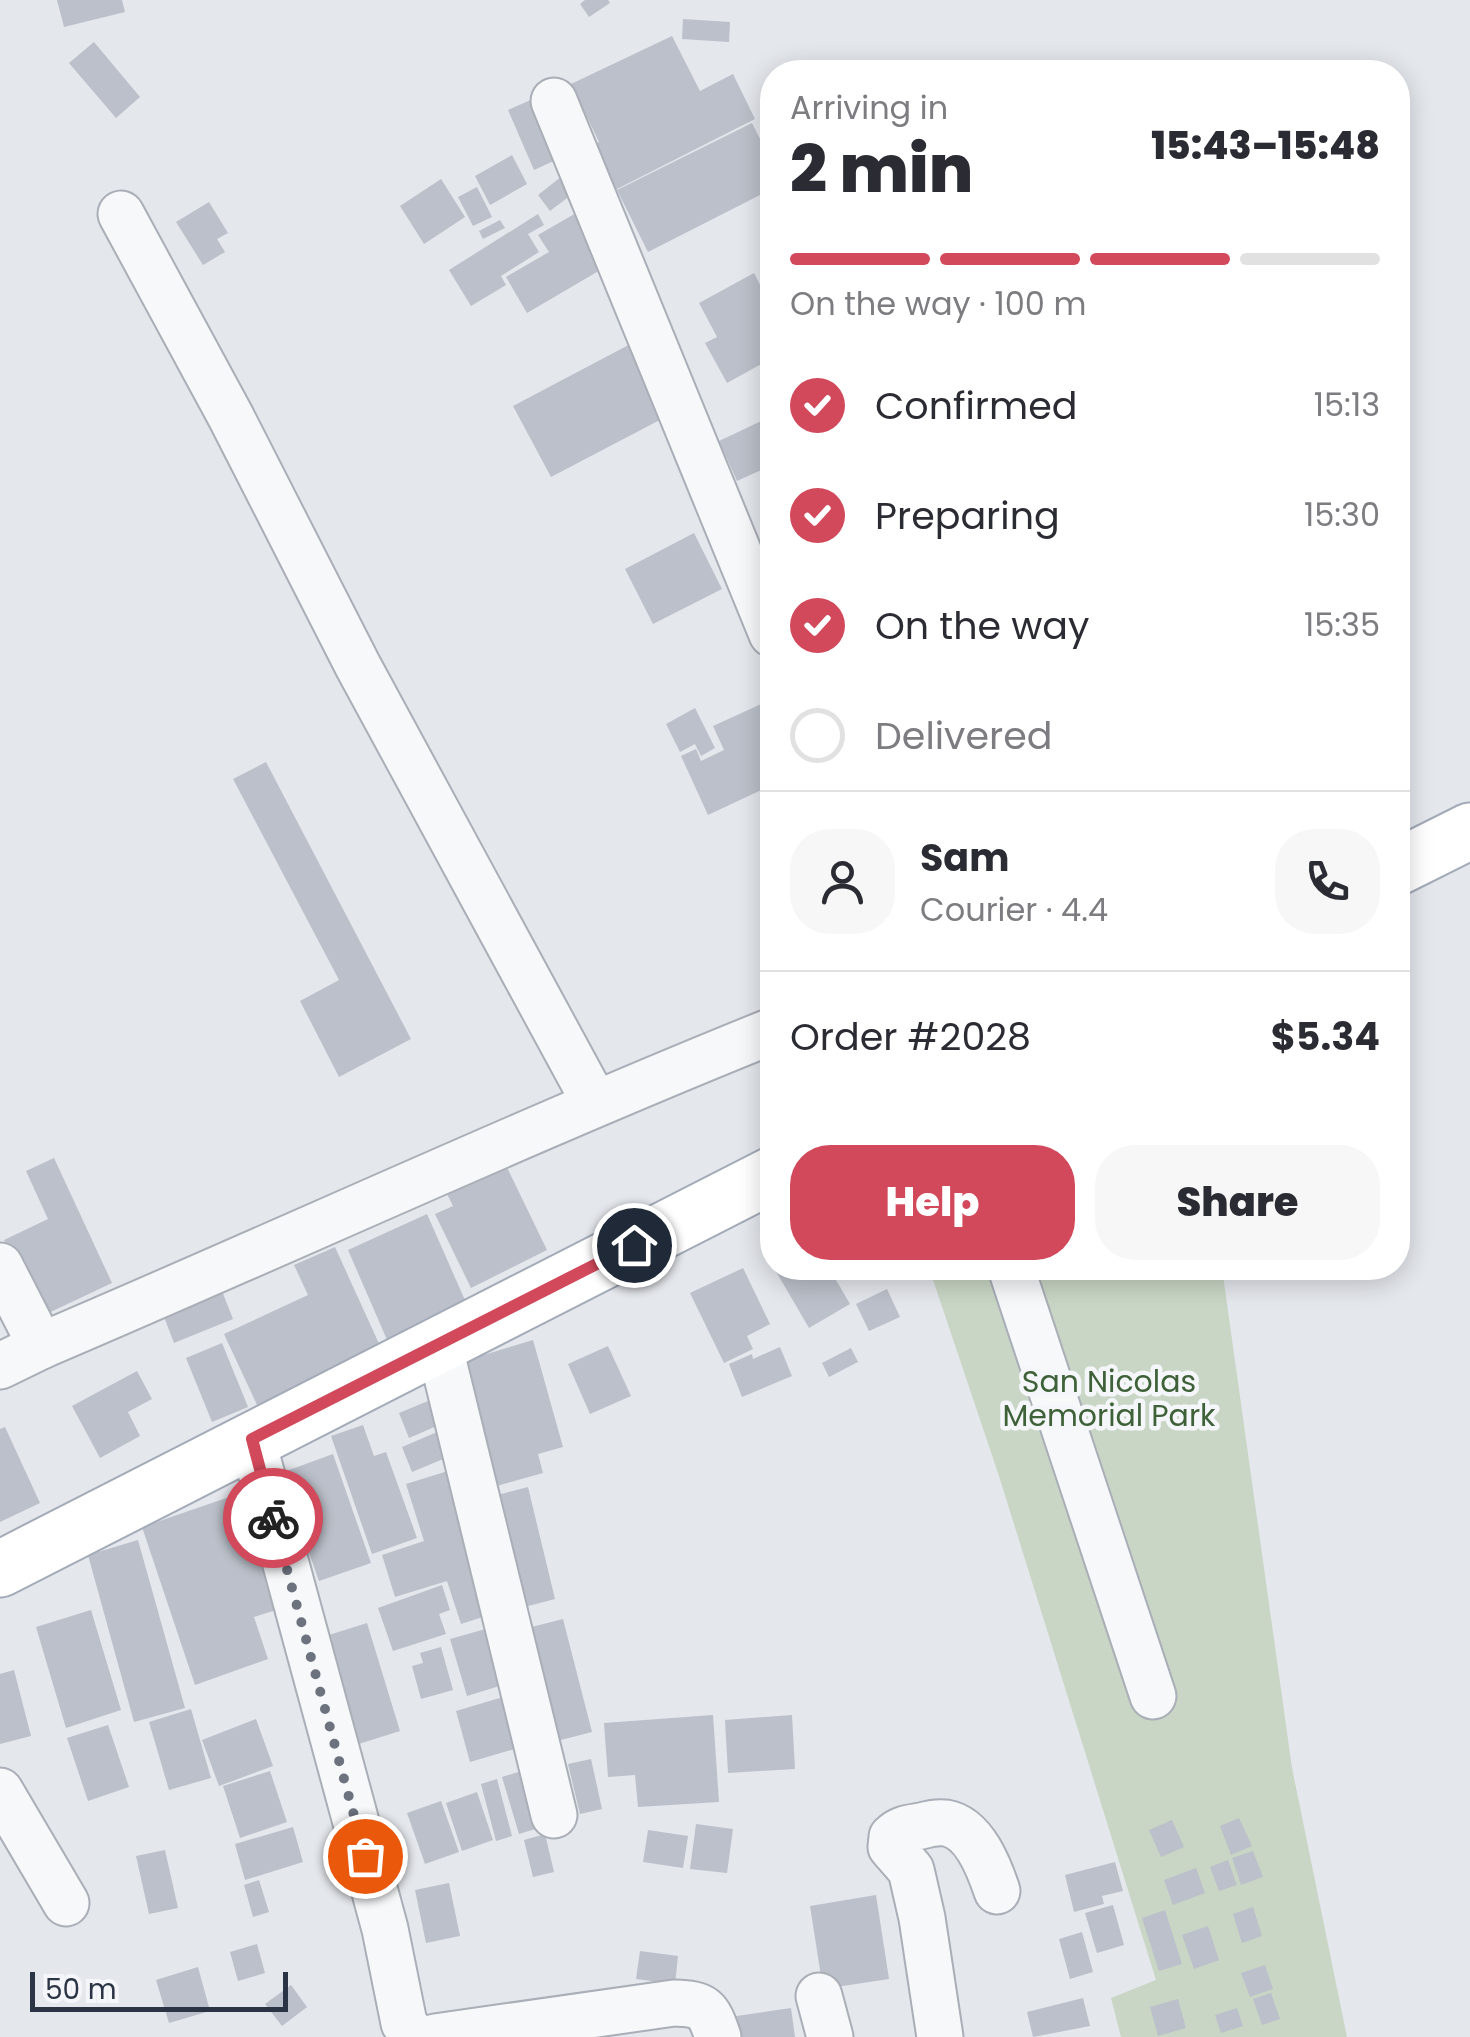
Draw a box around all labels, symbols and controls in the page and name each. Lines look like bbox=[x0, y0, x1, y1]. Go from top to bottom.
text: Arriving in bbox=[790, 85, 948, 130]
text: 15:43–15:48 bbox=[1151, 119, 1380, 172]
text: 2 min bbox=[790, 124, 973, 215]
text: On the way · 100 m bbox=[790, 281, 1086, 326]
icon: check bbox=[790, 378, 845, 433]
text: Confirmed bbox=[875, 379, 1077, 432]
text: 15:13 bbox=[1314, 382, 1380, 427]
icon: check bbox=[790, 488, 845, 543]
text: Preparing bbox=[875, 489, 1060, 542]
text: 15:30 bbox=[1304, 492, 1380, 537]
icon: check bbox=[790, 598, 845, 653]
text: On the way bbox=[875, 599, 1089, 652]
text: 15:35 bbox=[1304, 602, 1380, 647]
text: Delivered bbox=[875, 709, 1052, 762]
button: person bbox=[790, 829, 895, 934]
button: phone bbox=[1275, 829, 1380, 934]
text: Sam bbox=[920, 831, 1009, 884]
text: Courier · 4.4 bbox=[920, 887, 1108, 932]
text: Order #2028 bbox=[790, 1010, 1031, 1063]
text: $5.34 bbox=[1271, 1010, 1380, 1063]
button: Help bbox=[790, 1145, 1075, 1260]
button: Share bbox=[1095, 1145, 1380, 1260]
pin bbox=[592, 1203, 677, 1288]
icon: home bbox=[607, 1218, 662, 1273]
park label: San Nicolas Memorial Park bbox=[1002, 1360, 1216, 1437]
courier bbox=[223, 1468, 323, 1568]
icon: bike bbox=[246, 1491, 301, 1546]
pin bbox=[323, 1814, 408, 1899]
icon: bag bbox=[338, 1829, 393, 1884]
scale bar bbox=[30, 1967, 288, 2012]
text: 50 m bbox=[45, 1970, 116, 2009]

